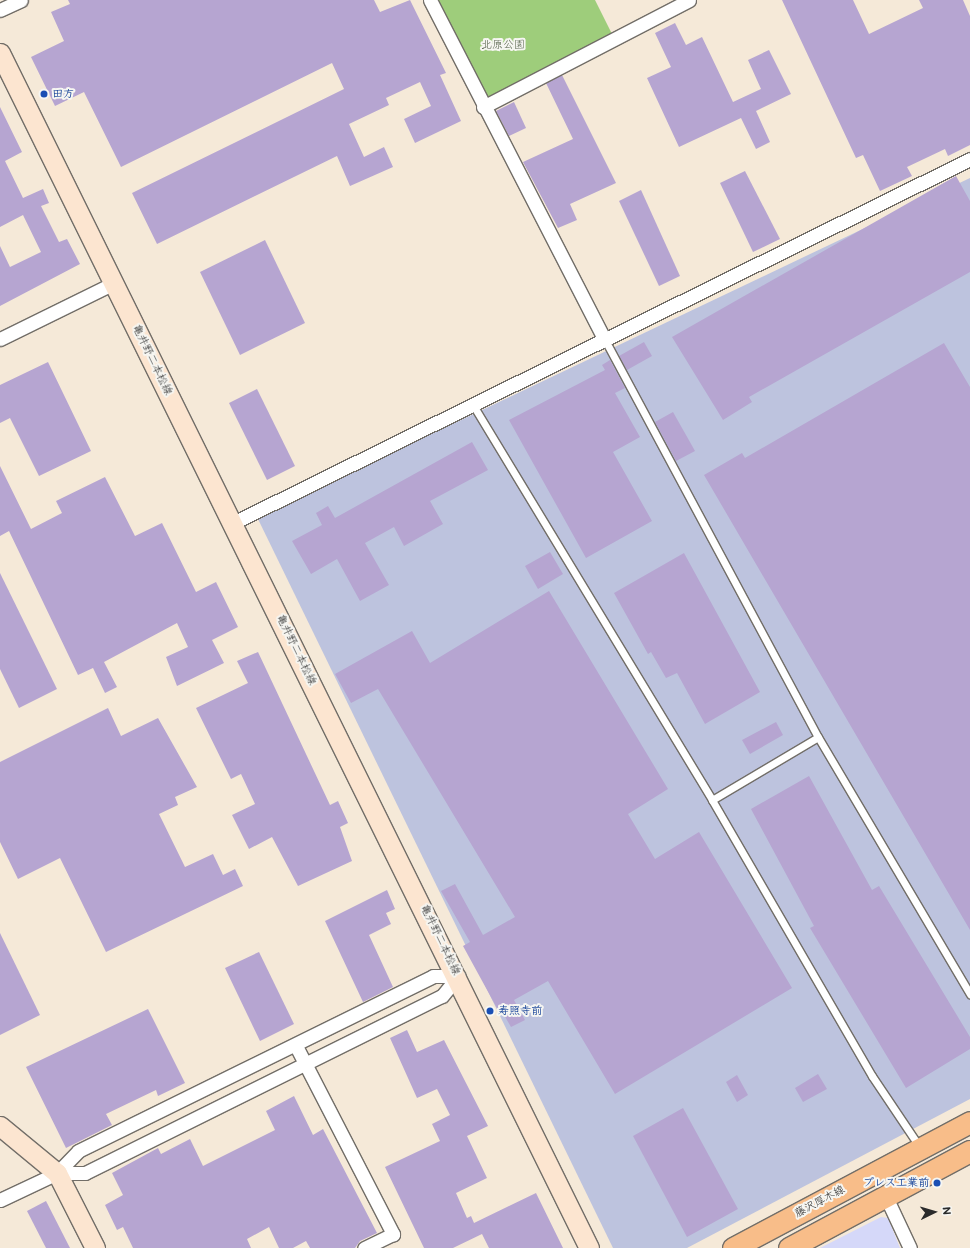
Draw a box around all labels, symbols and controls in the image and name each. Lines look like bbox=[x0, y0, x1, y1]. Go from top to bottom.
park label: 北原公園 bbox=[481, 38, 525, 52]
place label: 田方 bbox=[52, 87, 74, 101]
marker: 田方 bbox=[39, 89, 49, 99]
street label: 亀井野二本松線 bbox=[129, 323, 175, 397]
street label: 亀井野二本松線 bbox=[273, 613, 319, 687]
street label: 亀井野二本松線 bbox=[417, 903, 463, 977]
place label: 寿照寺前 bbox=[498, 1004, 542, 1018]
marker: 寿照寺前 bbox=[485, 1006, 495, 1016]
place label: プレス工業前 bbox=[863, 1176, 929, 1190]
marker: プレス工業前 bbox=[932, 1178, 942, 1188]
street label: 藤沢厚木線 bbox=[793, 1183, 847, 1221]
north arrow bbox=[914, 1192, 954, 1232]
text: N bbox=[940, 1206, 953, 1216]

